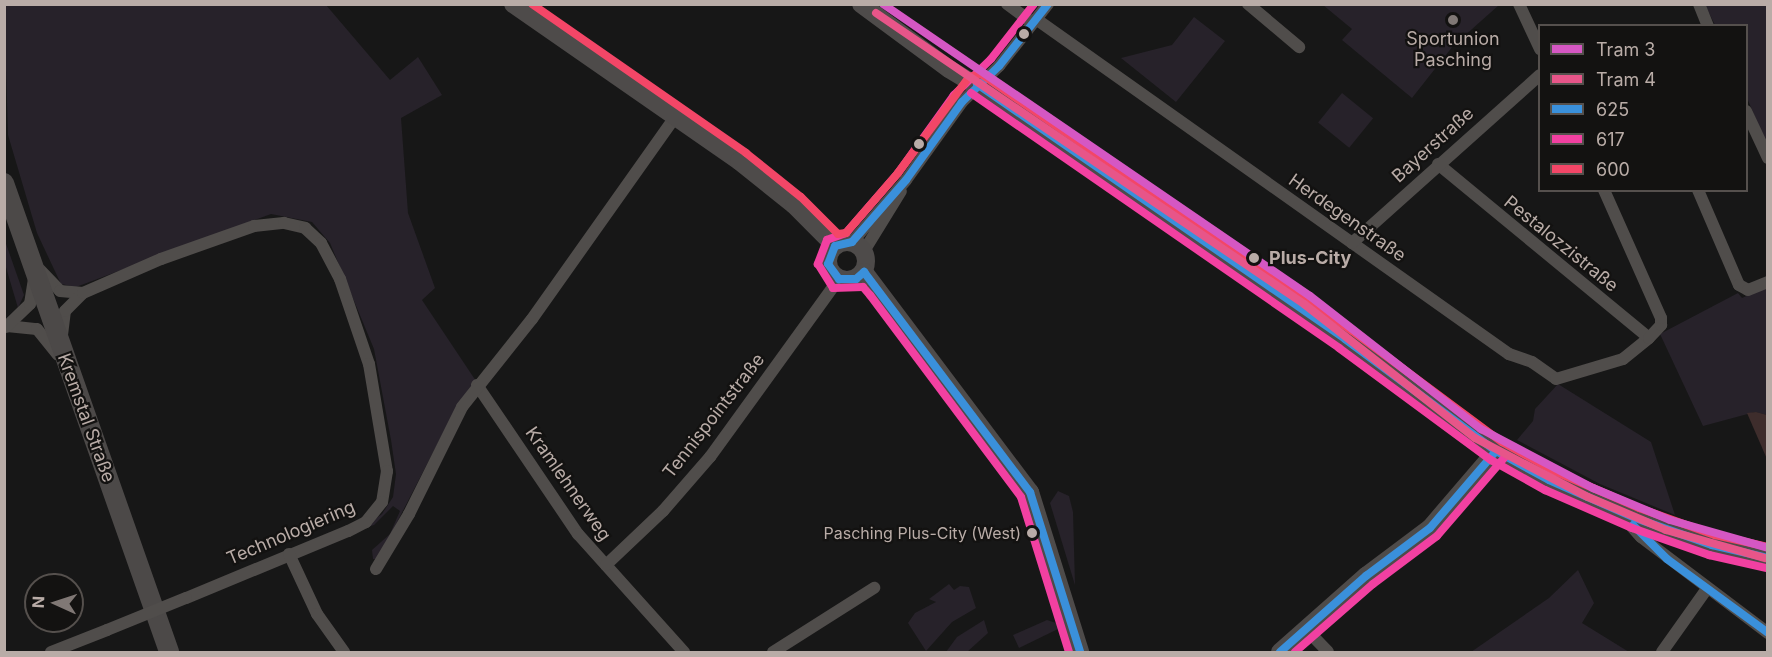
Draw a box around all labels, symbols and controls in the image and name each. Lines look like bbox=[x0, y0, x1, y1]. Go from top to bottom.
marker: Sportunion Pasching bbox=[1446, 13, 1460, 27]
legend bbox=[1538, 24, 1748, 192]
unlabelled marker bbox=[1018, 28, 1030, 40]
place label: Sportunion Pasching bbox=[1406, 29, 1500, 72]
text: Tram 3 bbox=[1596, 39, 1655, 60]
text: Tram 4 bbox=[1596, 69, 1656, 90]
text: 625 bbox=[1596, 99, 1629, 120]
street label: Bayerstraße bbox=[1388, 103, 1478, 187]
text: 617 bbox=[1596, 129, 1625, 150]
unlabelled marker bbox=[913, 138, 925, 150]
text: 600 bbox=[1596, 159, 1630, 180]
street label: Herdegenstraße bbox=[1284, 170, 1410, 266]
street label: Pestalozzistraße bbox=[1500, 191, 1622, 297]
place label: Plus-City bbox=[1269, 247, 1351, 269]
marker: Plus-City bbox=[1244, 248, 1264, 268]
street label: Tennispointstraße bbox=[659, 349, 769, 483]
street label: Kremstal Straße bbox=[53, 351, 119, 485]
street label: Kramlehnerweg bbox=[521, 423, 615, 545]
street label: Technologiering bbox=[224, 496, 358, 570]
place label: Pasching Plus-City (West) bbox=[824, 523, 1021, 543]
marker: Pasching Plus-City (West) bbox=[1026, 527, 1038, 539]
north arrow bbox=[24, 573, 84, 633]
text: N bbox=[28, 596, 48, 609]

